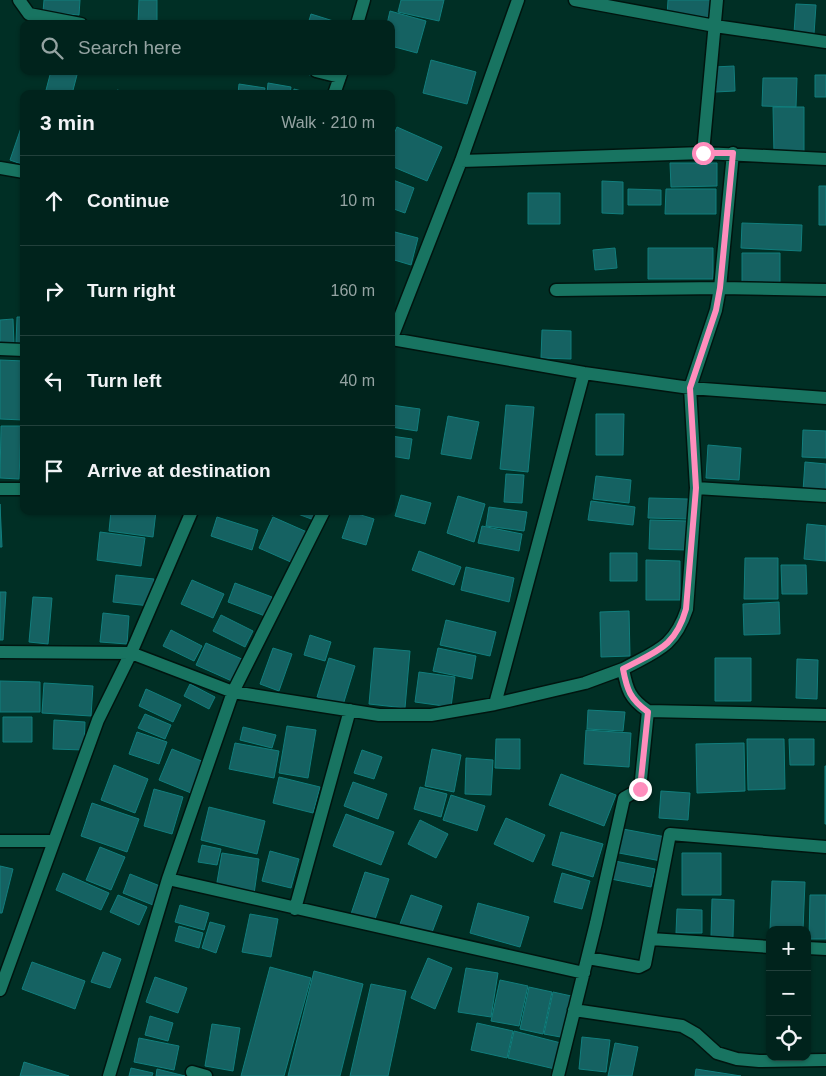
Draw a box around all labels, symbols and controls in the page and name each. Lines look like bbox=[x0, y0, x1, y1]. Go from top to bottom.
search box bbox=[20, 20, 395, 75]
icon: search bbox=[38, 34, 66, 62]
text: Search here bbox=[78, 37, 182, 58]
text: 3 min bbox=[40, 111, 95, 134]
text: Walk · 210 m bbox=[281, 114, 375, 131]
route start bbox=[692, 142, 715, 165]
icon: ahead bbox=[40, 187, 68, 215]
text: Continue bbox=[87, 190, 169, 211]
text: 10 m bbox=[339, 192, 375, 209]
icon: right bbox=[40, 277, 68, 305]
text: Turn right bbox=[87, 280, 175, 301]
text: 160 m bbox=[331, 282, 375, 299]
icon: left bbox=[40, 367, 68, 395]
text: Turn left bbox=[87, 370, 162, 391]
text: 40 m bbox=[339, 372, 375, 389]
icon: arrive bbox=[40, 457, 68, 485]
text: Arrive at destination bbox=[87, 460, 271, 481]
route end bbox=[629, 778, 652, 801]
map controls bbox=[766, 926, 811, 1061]
button: + bbox=[766, 926, 811, 971]
button: − bbox=[766, 971, 811, 1016]
button: locate bbox=[766, 1016, 811, 1061]

